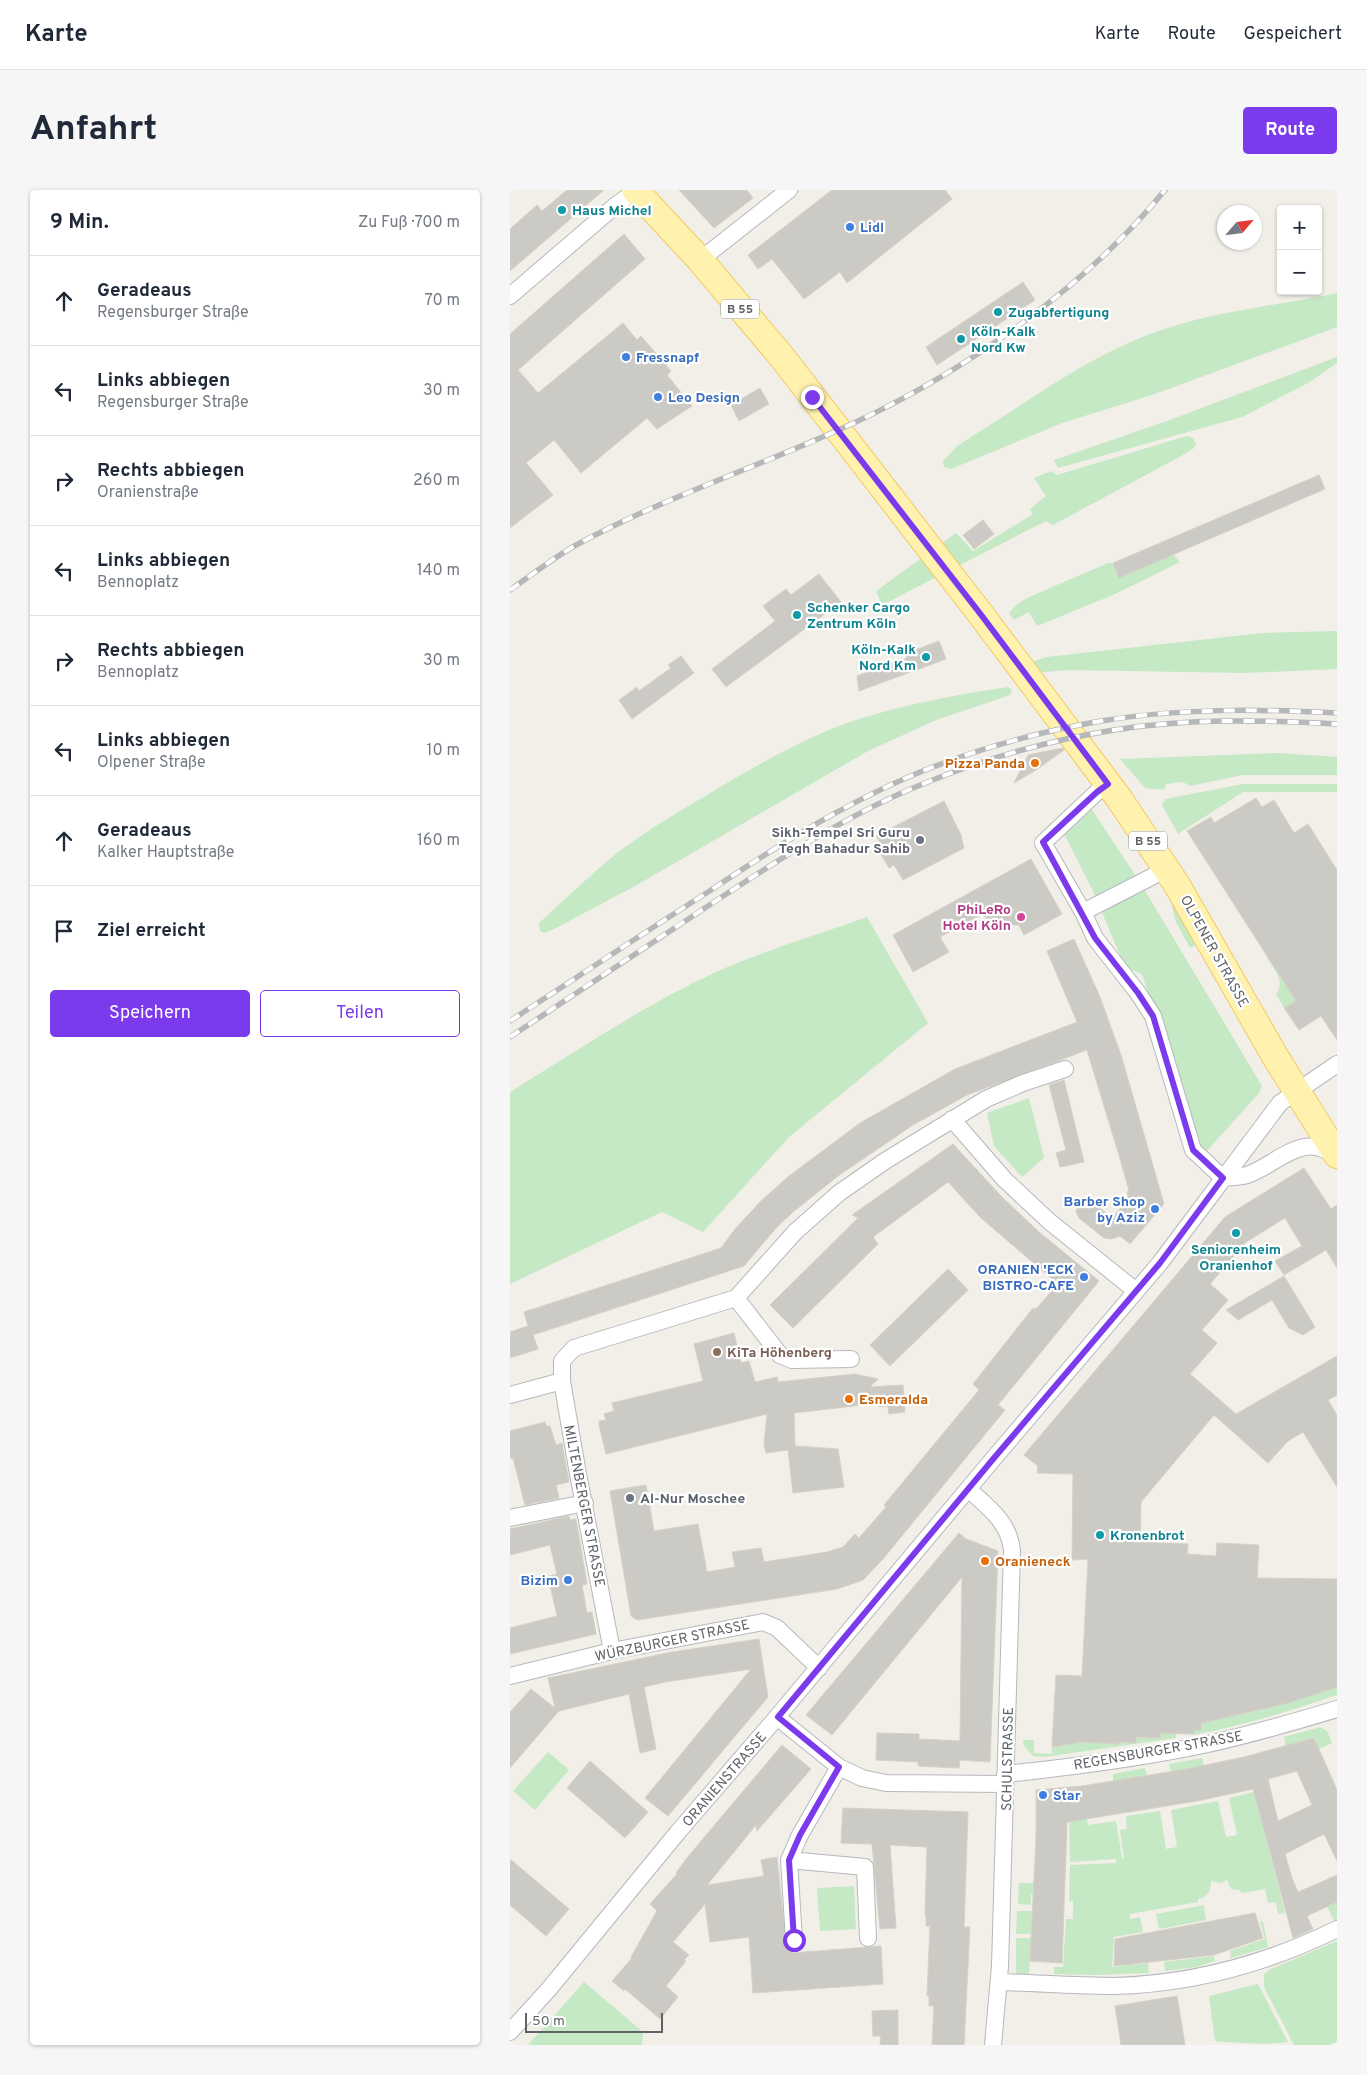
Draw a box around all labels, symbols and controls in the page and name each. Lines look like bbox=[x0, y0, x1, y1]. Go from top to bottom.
text: Karte bbox=[25, 20, 88, 50]
text: Karte bbox=[1095, 23, 1140, 46]
text: Route bbox=[1168, 23, 1216, 46]
text: Gespeichert bbox=[1244, 23, 1342, 46]
button: Route bbox=[1243, 107, 1337, 154]
text: Anfahrt bbox=[30, 108, 157, 152]
place label: Haus Michel bbox=[572, 203, 652, 220]
marker: Haus Michel bbox=[556, 204, 568, 216]
north arrow bbox=[1217, 205, 1262, 250]
map controls bbox=[1277, 205, 1322, 295]
button: + bbox=[1277, 205, 1322, 250]
text: 9 Min. bbox=[50, 209, 109, 236]
text: Zu Fuß · 700 m bbox=[358, 213, 460, 233]
place label: Lidl bbox=[860, 220, 884, 237]
marker: Lidl bbox=[844, 221, 856, 233]
button: − bbox=[1277, 250, 1322, 295]
text: Geradeaus bbox=[97, 279, 192, 303]
icon: ahead bbox=[50, 287, 78, 315]
text: 70 m bbox=[425, 291, 460, 311]
road number: B 55 bbox=[721, 300, 759, 318]
text: Regensburger Straße bbox=[97, 303, 249, 323]
place label: Zugabfertigung bbox=[1008, 305, 1109, 322]
marker: Zugabfertigung bbox=[992, 306, 1004, 318]
place label: Köln-Kalk Nord Kw bbox=[971, 324, 1036, 357]
marker: Köln-Kalk Nord Kw bbox=[955, 333, 967, 345]
place label: Fressnapf bbox=[636, 350, 699, 367]
marker: Fressnapf bbox=[620, 351, 632, 363]
text: Links abbiegen bbox=[97, 369, 230, 393]
icon: left bbox=[50, 377, 78, 405]
text: 30 m bbox=[423, 381, 460, 401]
route end bbox=[801, 386, 824, 409]
place label: Leo Design bbox=[668, 390, 740, 407]
marker: Leo Design bbox=[652, 391, 664, 403]
text: Regensburger Straße bbox=[97, 393, 249, 413]
text: Rechts abbiegen bbox=[97, 459, 245, 483]
icon: right bbox=[50, 467, 78, 495]
text: 260 m bbox=[413, 471, 460, 491]
text: Oranienstraße bbox=[97, 483, 199, 503]
text: Links abbiegen bbox=[97, 549, 230, 573]
icon: left bbox=[50, 557, 78, 585]
text: 140 m bbox=[417, 561, 460, 581]
text: Bennoplatz bbox=[97, 573, 179, 593]
place label: Schenker Cargo Zentrum Köln bbox=[807, 600, 910, 633]
marker: Schenker Cargo Zentrum Köln bbox=[791, 609, 803, 621]
text: Rechts abbiegen bbox=[97, 639, 245, 663]
place label: Köln-Kalk Nord Km bbox=[851, 642, 916, 675]
icon: right bbox=[50, 647, 78, 675]
text: 30 m bbox=[423, 651, 460, 671]
marker: Köln-Kalk Nord Km bbox=[920, 651, 932, 663]
text: Bennoplatz bbox=[97, 663, 179, 683]
text: Links abbiegen bbox=[97, 729, 230, 753]
icon: left bbox=[50, 737, 78, 765]
text: 10 m bbox=[426, 741, 460, 761]
text: Olpener Straße bbox=[97, 753, 206, 773]
place label: Pizza Panda bbox=[945, 756, 1025, 773]
marker: Pizza Panda bbox=[1029, 757, 1041, 769]
text: Geradeaus bbox=[97, 819, 192, 843]
place label: Sikh-Tempel Sri Guru Tegh Bahadur Sahib bbox=[772, 825, 910, 858]
icon: ahead bbox=[50, 827, 78, 855]
text: 160 m bbox=[417, 831, 460, 851]
road number: B 55 bbox=[1129, 831, 1167, 850]
marker: Sikh-Tempel Sri Guru Tegh Bahadur Sahib bbox=[914, 834, 926, 846]
text: Kalker Hauptstraße bbox=[97, 843, 234, 863]
street label: OLPENER STRASSE bbox=[1176, 893, 1252, 1011]
place label: PhiLeRo Hotel Köln bbox=[942, 902, 1011, 935]
marker: PhiLeRo Hotel Köln bbox=[1015, 911, 1027, 923]
icon: arrive bbox=[50, 917, 78, 945]
text: Ziel erreicht bbox=[97, 919, 206, 943]
button: Speichern bbox=[50, 990, 250, 1037]
button: Teilen bbox=[260, 990, 460, 1037]
place label: Barber Shop by Aziz bbox=[1063, 1194, 1145, 1227]
marker: Barber Shop by Aziz bbox=[1149, 1203, 1161, 1215]
marker: Seniorenheim Oranienhof bbox=[1230, 1227, 1242, 1239]
place label: Seniorenheim Oranienhof bbox=[1191, 1242, 1281, 1275]
place label: ORANIEN 'ECK BISTRO-CAFE bbox=[978, 1262, 1074, 1295]
marker: ORANIEN 'ECK BISTRO-CAFE bbox=[1078, 1271, 1090, 1283]
place label: KiTa Höhenberg bbox=[727, 1345, 832, 1362]
marker: KiTa Höhenberg bbox=[711, 1346, 723, 1358]
place label: Esmeralda bbox=[859, 1392, 928, 1409]
marker: Esmeralda bbox=[843, 1393, 855, 1405]
street label: MILTENBERGER STRASSE bbox=[559, 1424, 608, 1589]
place label: Al-Nur Moschee bbox=[640, 1491, 745, 1508]
marker: Al-Nur Moschee bbox=[624, 1492, 636, 1504]
place label: Kronenbrot bbox=[1110, 1528, 1184, 1545]
marker: Kronenbrot bbox=[1094, 1529, 1106, 1541]
place label: Oranieneck bbox=[995, 1554, 1071, 1571]
marker: Oranieneck bbox=[979, 1555, 991, 1567]
place label: Bizim bbox=[521, 1573, 558, 1590]
marker: Bizim bbox=[562, 1574, 574, 1586]
street label: WÜRZBURGER STRASSE bbox=[593, 1616, 751, 1666]
street label: SCHULSTRASSE bbox=[999, 1707, 1018, 1811]
street label: REGENSBURGER STRASSE bbox=[1072, 1728, 1244, 1775]
street label: ORANIENSTRASSE bbox=[679, 1729, 771, 1831]
place label: Star bbox=[1053, 1788, 1081, 1805]
marker: Star bbox=[1037, 1789, 1049, 1801]
route start bbox=[783, 1929, 806, 1952]
scale bar bbox=[525, 2010, 662, 2033]
text: 50 m bbox=[532, 2013, 565, 2030]

